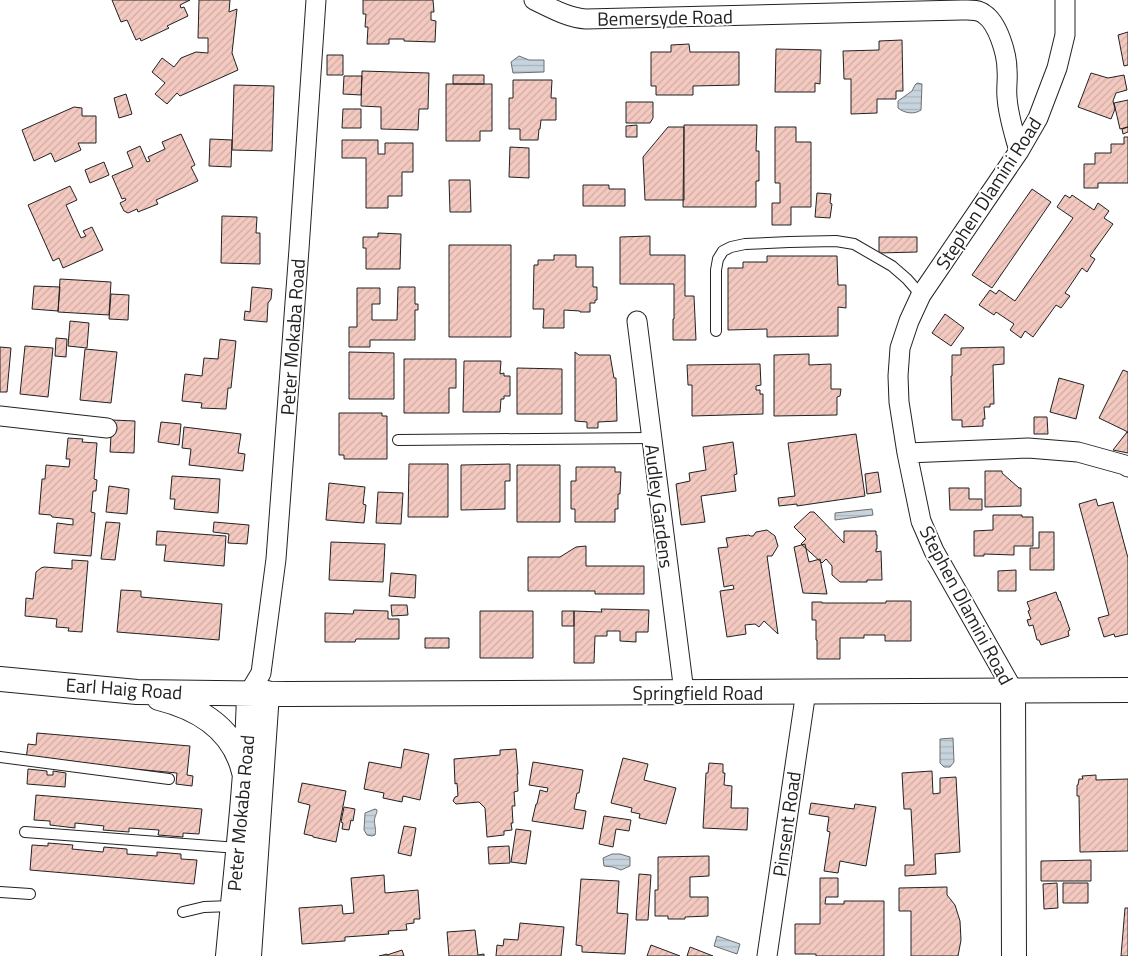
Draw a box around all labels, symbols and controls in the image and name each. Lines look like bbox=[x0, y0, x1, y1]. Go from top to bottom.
street label: Bemersyde Road bbox=[597, 1, 733, 33]
street label: Stephen Dlamini Road bbox=[928, 111, 1048, 275]
street label: Peter Mokaba Road bbox=[272, 258, 312, 416]
street label: Audley Gardens bbox=[638, 442, 682, 570]
street label: Stephen Dlamini Road bbox=[913, 520, 1021, 690]
street label: Earl Haig Road bbox=[65, 669, 183, 707]
street label: Springfield Road bbox=[633, 678, 763, 707]
street label: Peter Mokaba Road bbox=[219, 734, 261, 892]
street label: Pinsent Road bbox=[764, 769, 808, 879]

